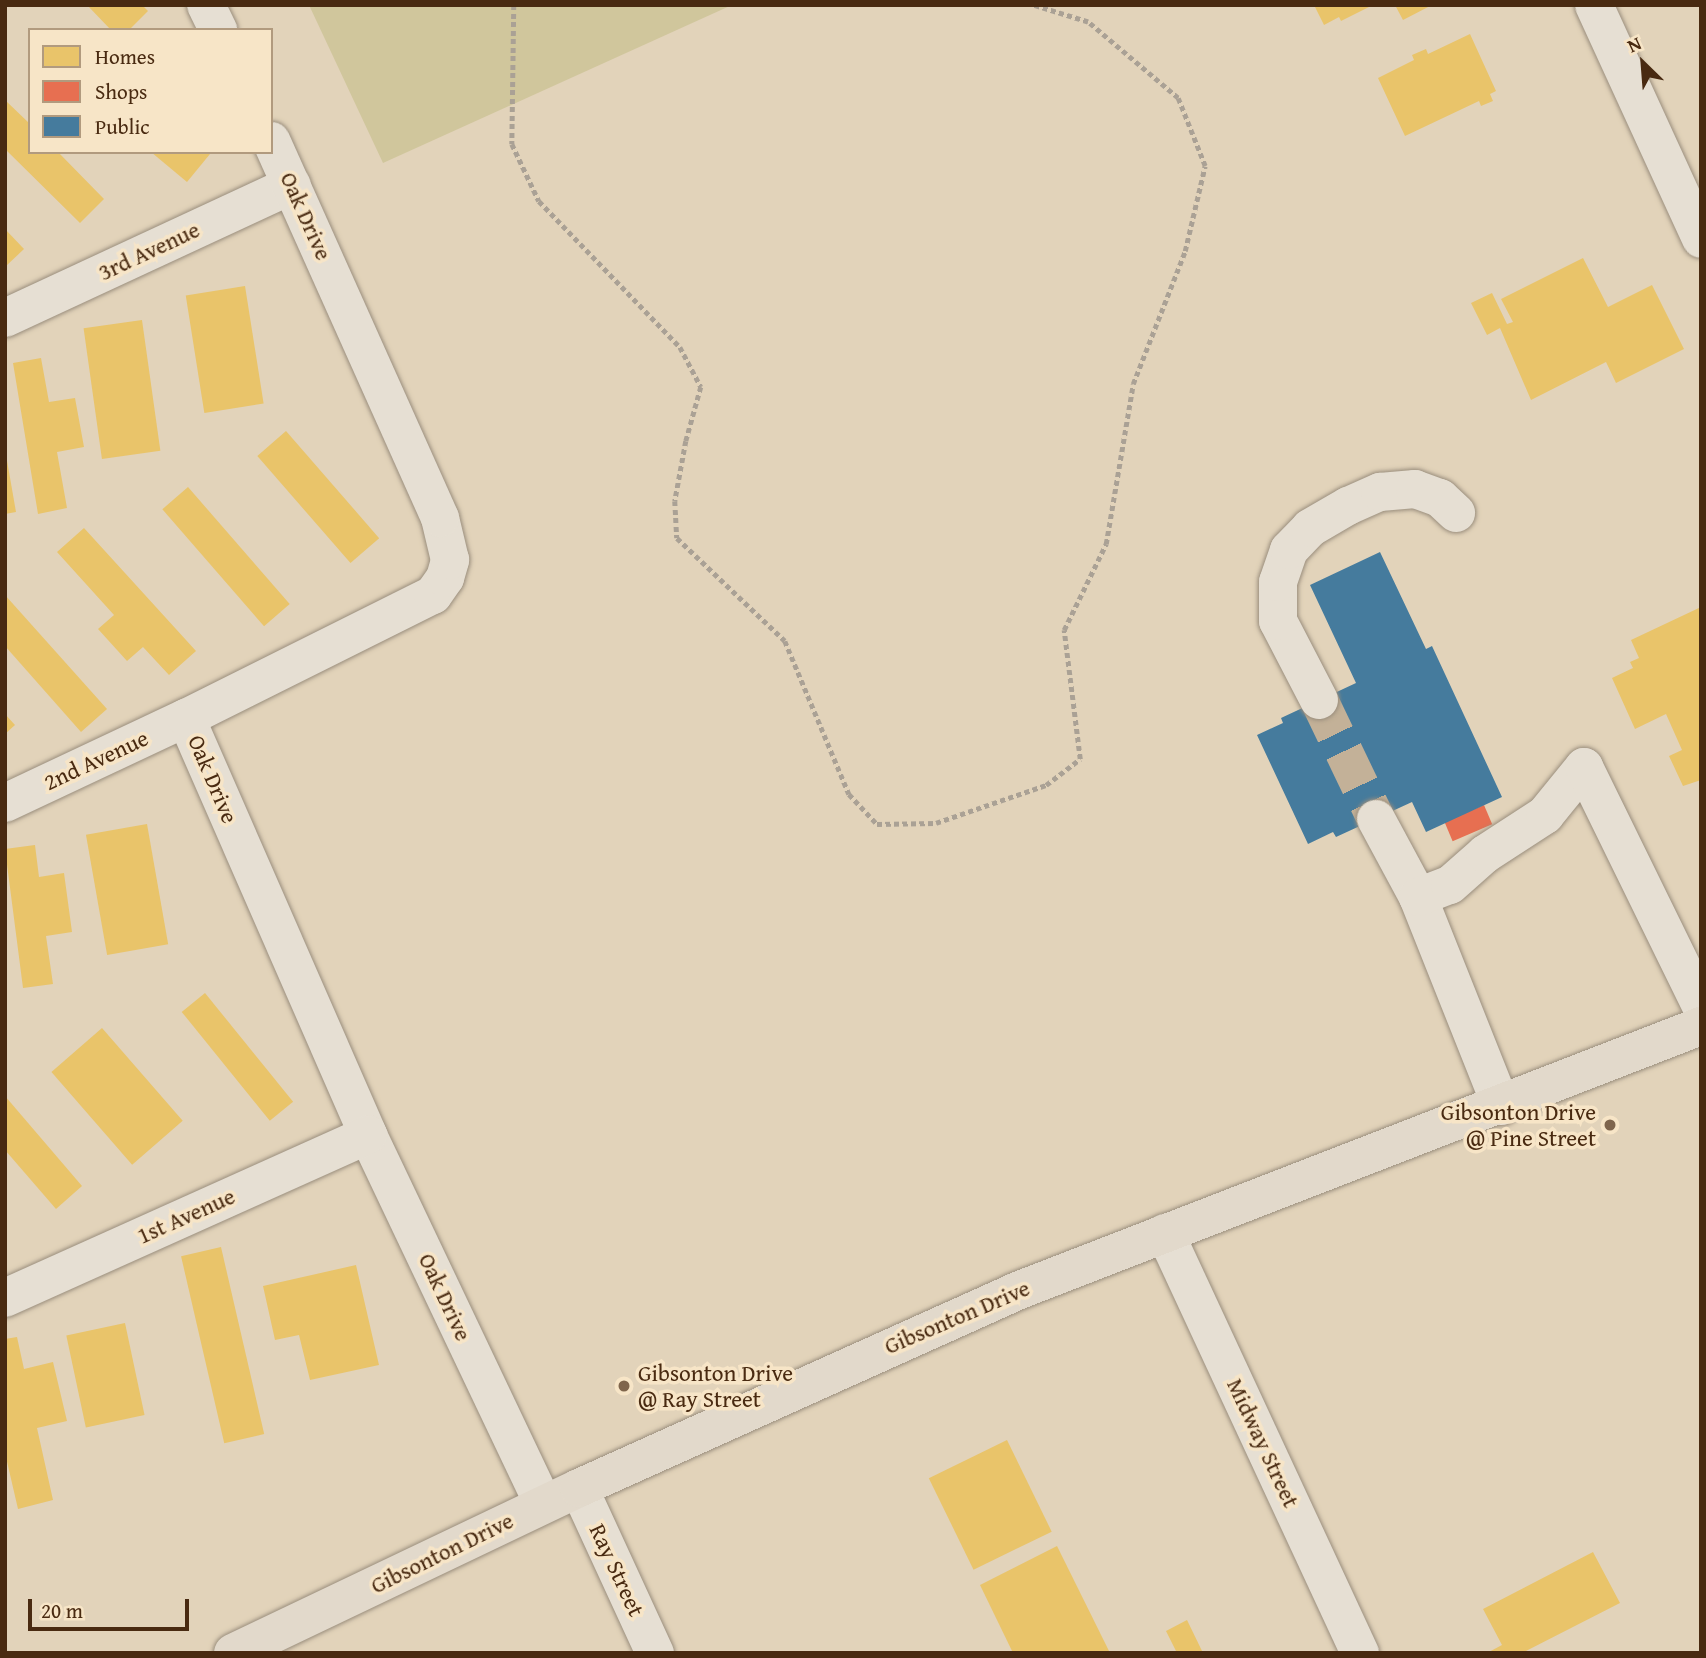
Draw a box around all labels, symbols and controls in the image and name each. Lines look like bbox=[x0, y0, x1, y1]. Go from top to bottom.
legend bbox=[28, 28, 273, 154]
north arrow bbox=[1608, 28, 1678, 98]
text: N bbox=[1622, 29, 1646, 59]
text: Homes bbox=[95, 41, 155, 72]
text: Shops bbox=[95, 76, 147, 107]
text: Public bbox=[95, 111, 150, 142]
street label: Oak Drive bbox=[274, 168, 338, 264]
street label: 3rd Avenue bbox=[94, 216, 204, 286]
street label: 2nd Avenue bbox=[39, 724, 153, 796]
street label: Oak Drive bbox=[182, 731, 244, 827]
place label: Gibsonton Drive @ Pine Street bbox=[1441, 1098, 1596, 1152]
marker: Gibsonton Drive @ Pine Street bbox=[1602, 1117, 1618, 1133]
street label: 1st Avenue bbox=[133, 1182, 239, 1250]
street label: Oak Drive bbox=[413, 1249, 477, 1345]
street label: Gibsonton Drive bbox=[880, 1274, 1034, 1360]
place label: Gibsonton Drive @ Ray Street bbox=[638, 1359, 793, 1413]
street label: Midway Street bbox=[1221, 1374, 1305, 1512]
marker: Gibsonton Drive @ Ray Street bbox=[616, 1378, 632, 1394]
street label: Gibsonton Drive bbox=[366, 1507, 518, 1599]
street label: Ray Street bbox=[584, 1519, 650, 1621]
scale bar bbox=[32, 1584, 192, 1628]
text: 20 m bbox=[41, 1595, 83, 1626]

